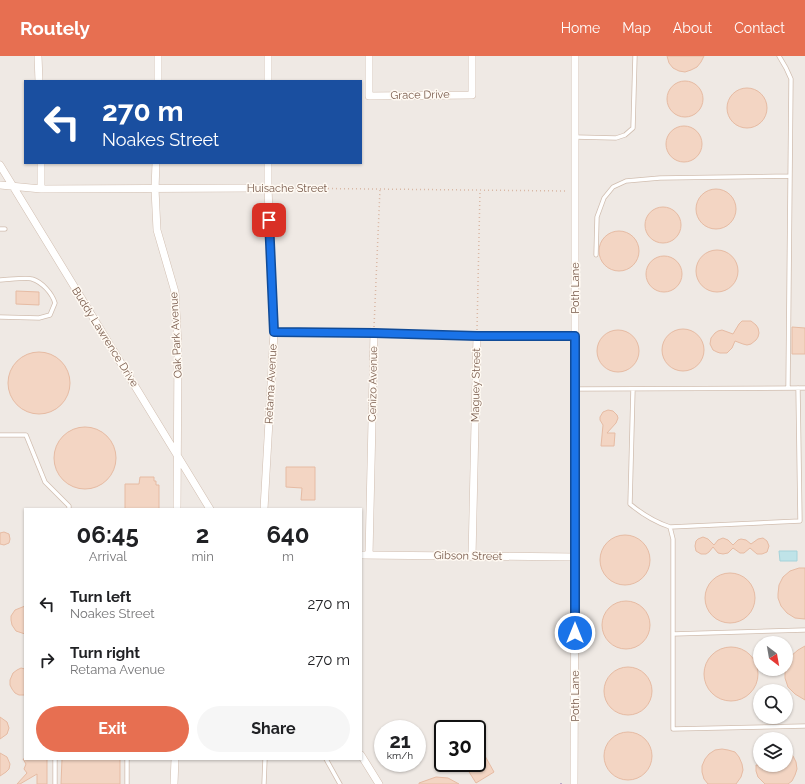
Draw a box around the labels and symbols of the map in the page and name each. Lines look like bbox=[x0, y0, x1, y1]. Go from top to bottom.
street label: Grace Drive bbox=[390, 88, 450, 102]
street label: Huisache Street bbox=[247, 182, 328, 195]
pin bbox=[252, 203, 286, 237]
street label: Poth Lane bbox=[569, 262, 582, 314]
street label: Buddy Lawrence Drive bbox=[69, 285, 141, 390]
street label: Oak Park Avenue bbox=[167, 291, 185, 378]
street label: Retama Avenue bbox=[262, 343, 280, 424]
street label: Cenizo Avenue bbox=[366, 345, 380, 422]
street label: Maguey Street bbox=[469, 347, 483, 422]
street label: Gibson Street bbox=[434, 549, 503, 563]
position arrow bbox=[554, 612, 596, 654]
north arrow bbox=[753, 636, 793, 676]
street label: Poth Lane bbox=[569, 670, 582, 722]
speed limit sign: 30 bbox=[434, 720, 486, 772]

